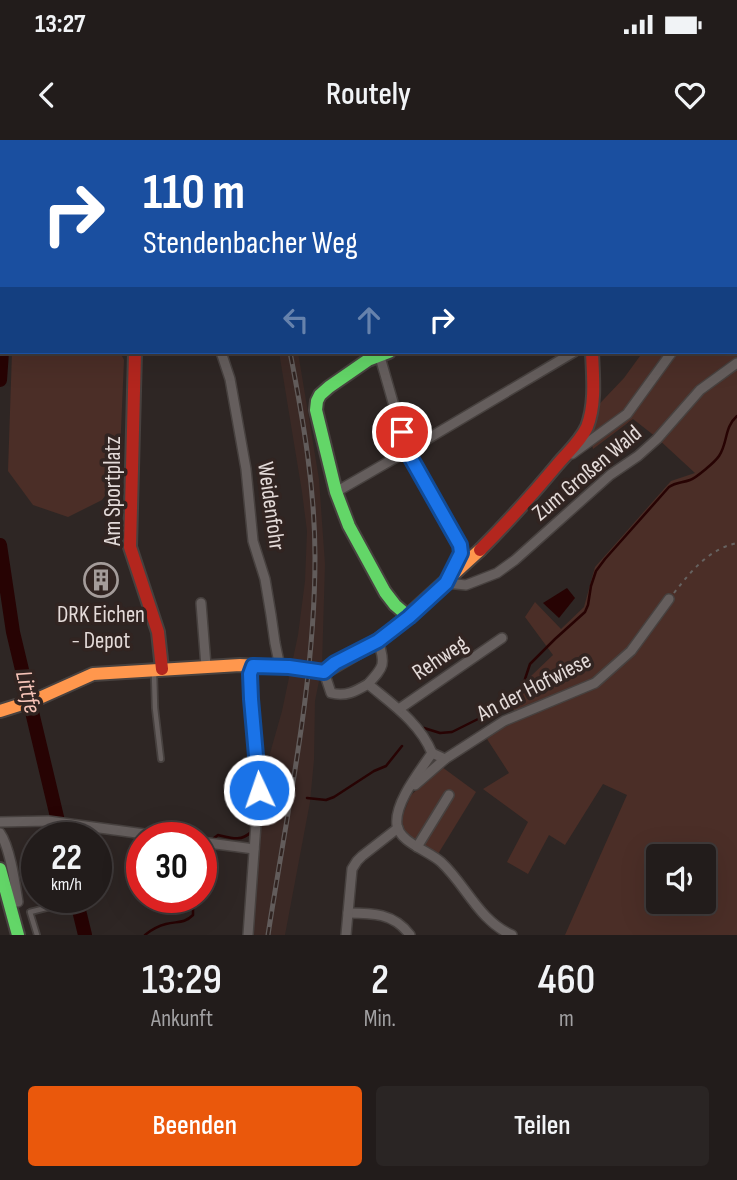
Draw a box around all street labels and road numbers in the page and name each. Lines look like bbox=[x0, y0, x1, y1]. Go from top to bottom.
street label: Zum Großen Wald bbox=[527, 419, 647, 527]
street label: Am Sportplatz bbox=[99, 436, 127, 547]
street label: Weidenfohr bbox=[251, 460, 291, 552]
street label: Rehweg bbox=[407, 629, 473, 687]
street label: An der Hofwiese bbox=[471, 646, 596, 728]

